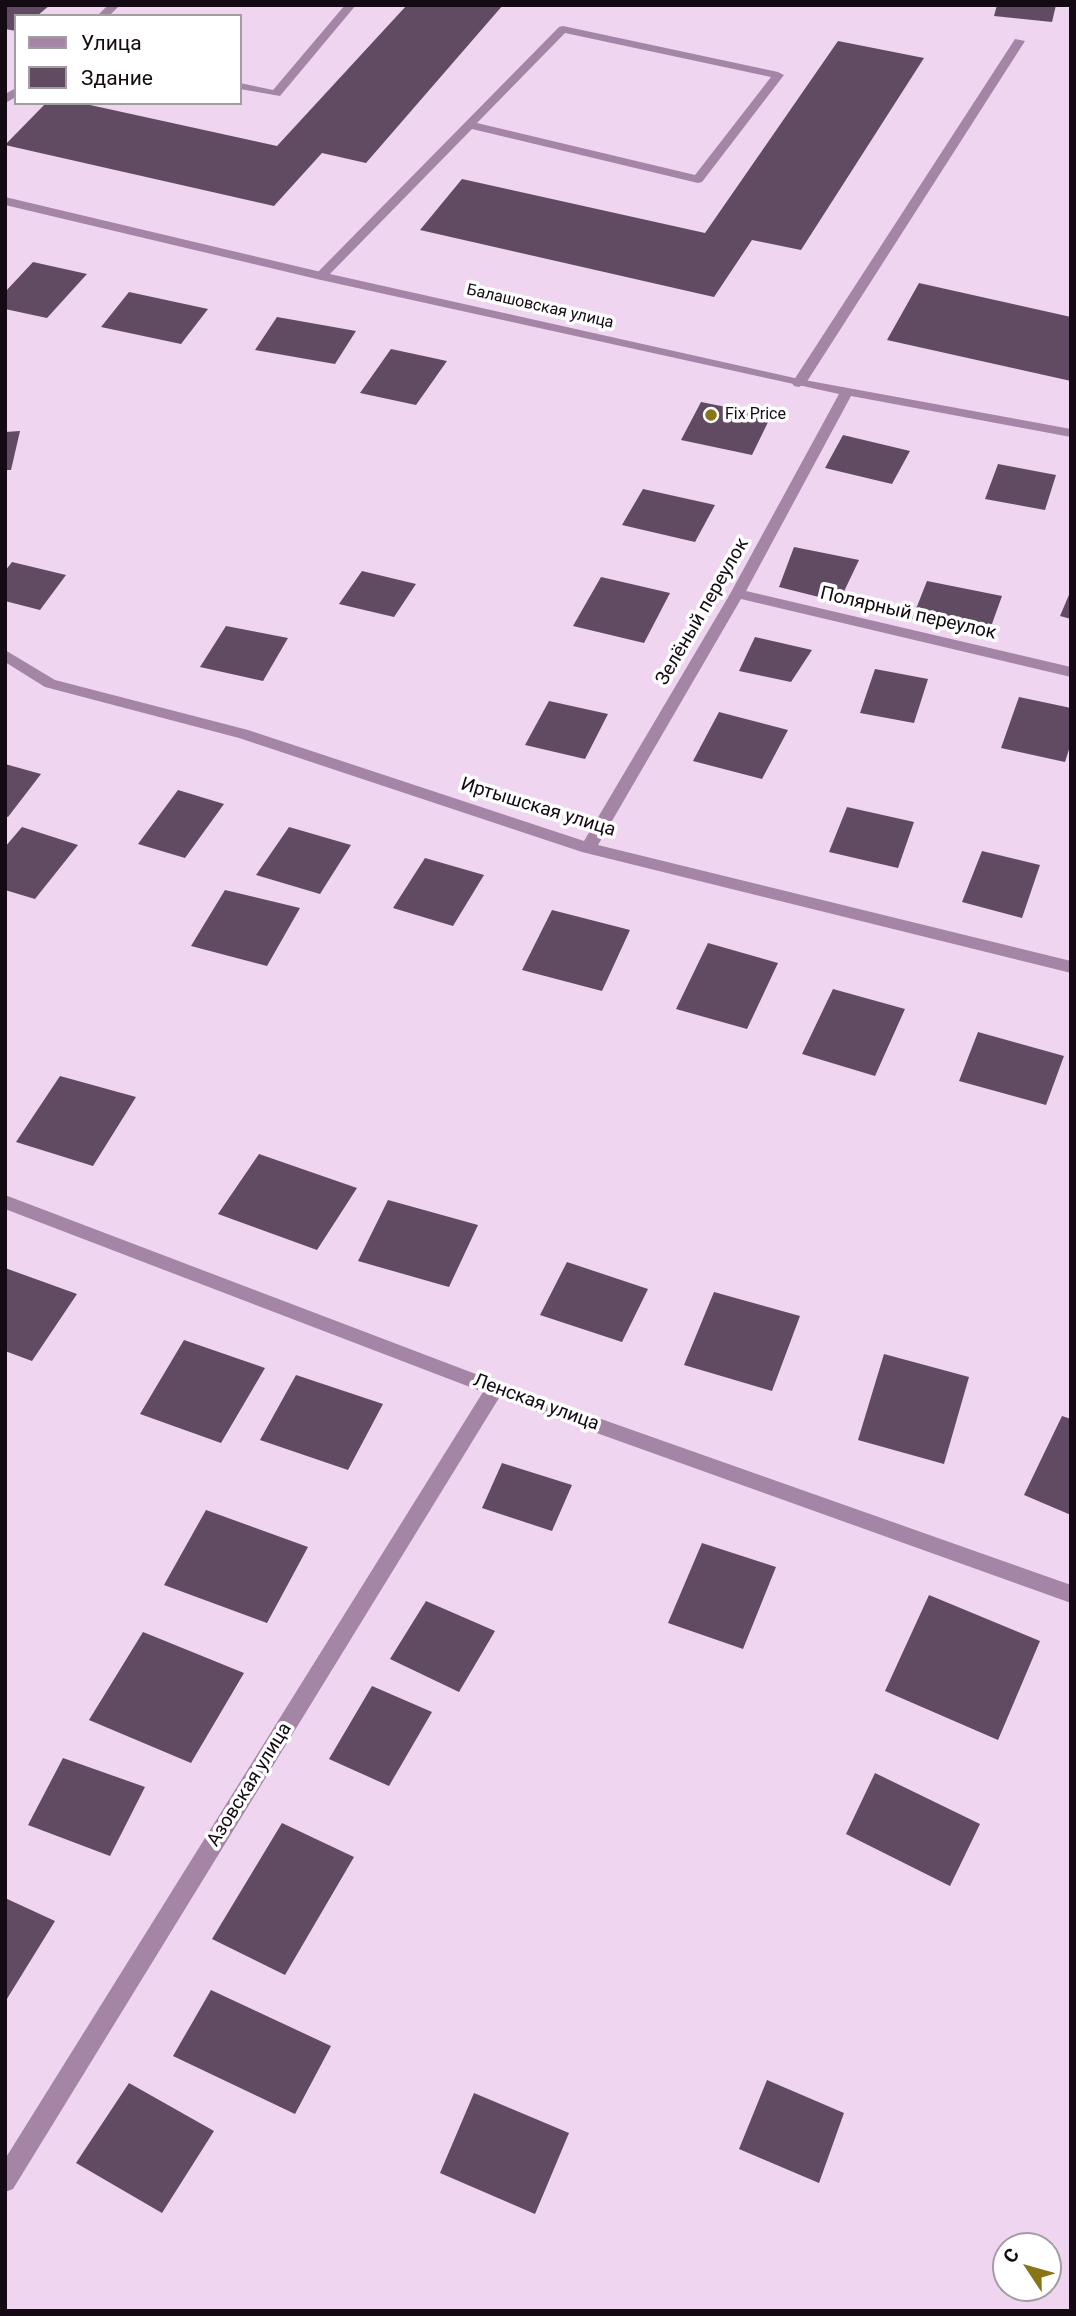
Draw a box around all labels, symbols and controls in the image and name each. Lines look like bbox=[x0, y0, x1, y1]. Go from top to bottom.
legend bbox=[14, 14, 242, 105]
text: Улица bbox=[81, 31, 142, 55]
text: Здание bbox=[81, 66, 153, 90]
street label: Балашовская улица bbox=[465, 281, 615, 333]
place label: Fix Price bbox=[725, 405, 786, 425]
marker: Fix Price bbox=[703, 407, 719, 423]
street label: Зелёный переулок bbox=[652, 534, 754, 690]
street label: Полярный переулок bbox=[818, 583, 998, 645]
street label: Иртышская улица bbox=[458, 774, 618, 842]
street label: Ленская улица bbox=[470, 1370, 602, 1436]
street label: Азовская улица bbox=[203, 1719, 297, 1851]
north arrow bbox=[992, 2232, 1062, 2302]
text: С bbox=[998, 2244, 1024, 2267]

